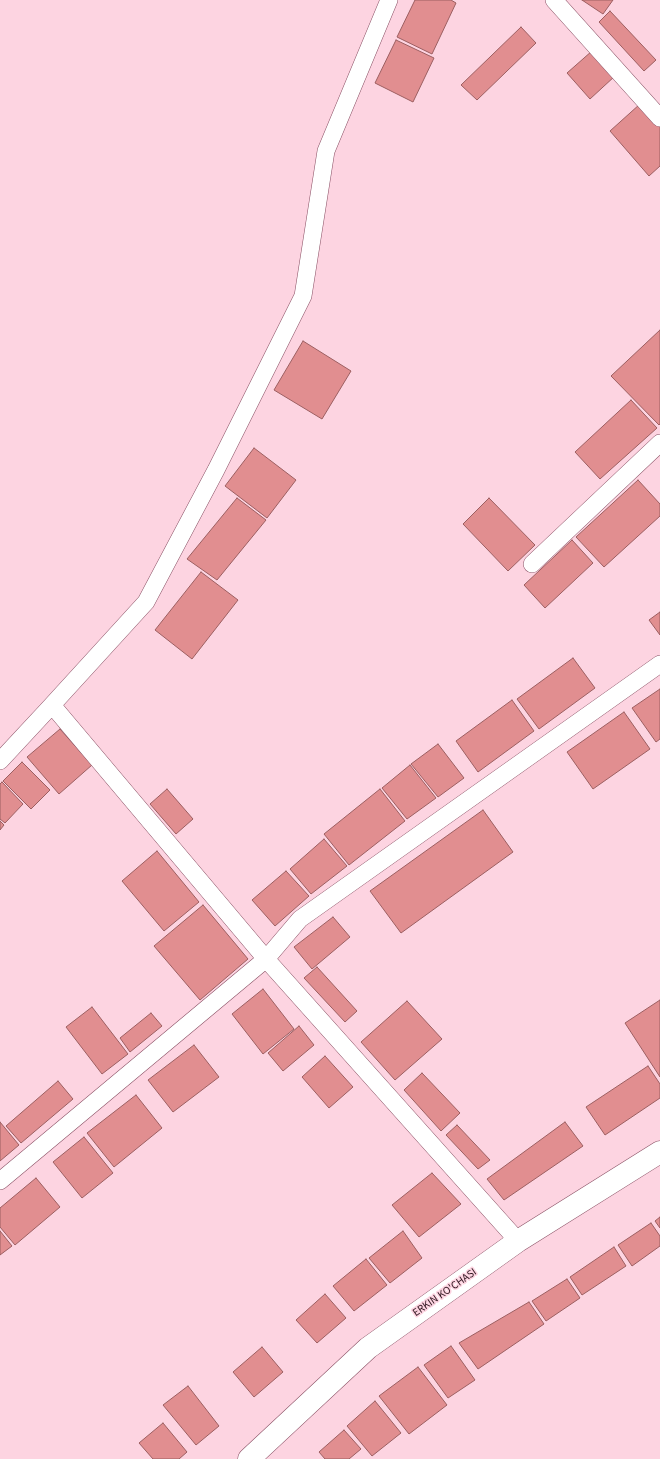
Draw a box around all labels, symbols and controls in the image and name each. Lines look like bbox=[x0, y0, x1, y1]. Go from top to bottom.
street label: ERKIN KO'CHASI bbox=[410, 1266, 480, 1320]

